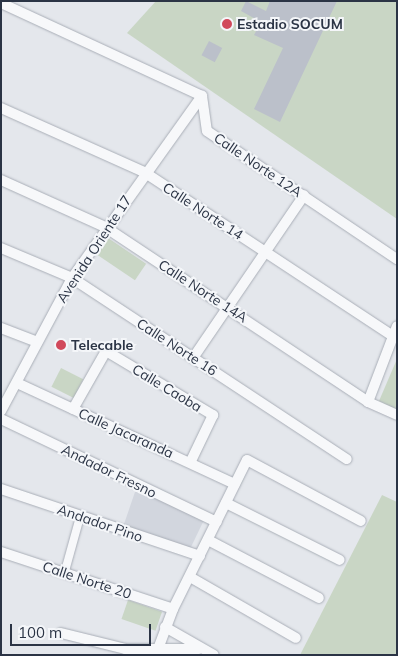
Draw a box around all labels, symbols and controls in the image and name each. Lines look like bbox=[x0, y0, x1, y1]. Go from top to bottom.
place label: Estadio SOCUM bbox=[237, 16, 343, 32]
marker: Estadio SOCUM bbox=[221, 18, 233, 30]
street label: Calle Norte 12A bbox=[211, 129, 305, 201]
street label: Calle Norte 14 bbox=[160, 179, 246, 243]
street label: Avenida Oriente 17 bbox=[53, 192, 135, 306]
street label: Calle Norte 14A bbox=[155, 256, 251, 326]
street label: Calle Norte 16 bbox=[134, 315, 220, 379]
place label: Telecable bbox=[71, 337, 133, 353]
marker: Telecable bbox=[55, 339, 67, 351]
street label: Calle Caoba bbox=[129, 361, 205, 415]
street label: Calle Jacaranda bbox=[76, 405, 176, 461]
street label: Andador Fresno bbox=[59, 441, 159, 501]
street label: Andador Pino bbox=[55, 501, 145, 545]
street label: Calle Norte 20 bbox=[40, 558, 134, 602]
scale bar bbox=[12, 614, 154, 646]
text: 100 m bbox=[18, 623, 62, 642]

